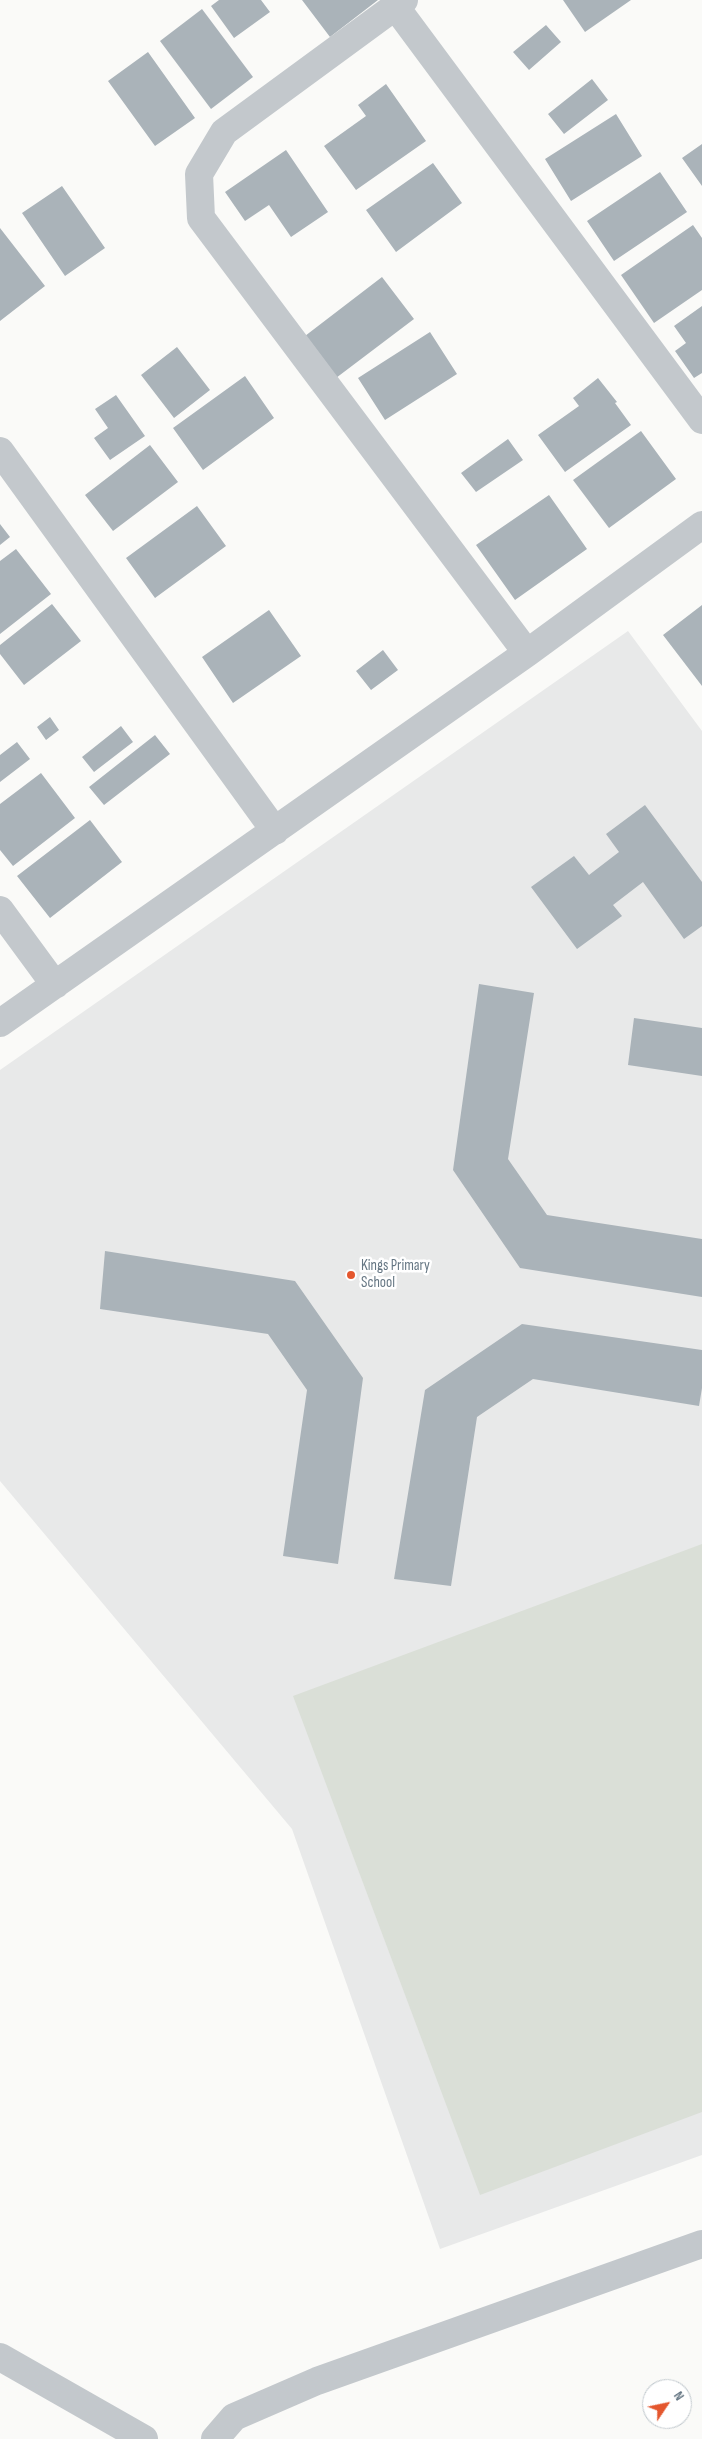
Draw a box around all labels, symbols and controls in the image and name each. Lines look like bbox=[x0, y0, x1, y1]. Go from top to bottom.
place label: Kings Primary School bbox=[361, 1257, 430, 1292]
marker: Kings Primary School bbox=[345, 1269, 357, 1281]
north arrow bbox=[642, 2379, 692, 2429]
text: N bbox=[670, 2388, 688, 2404]

